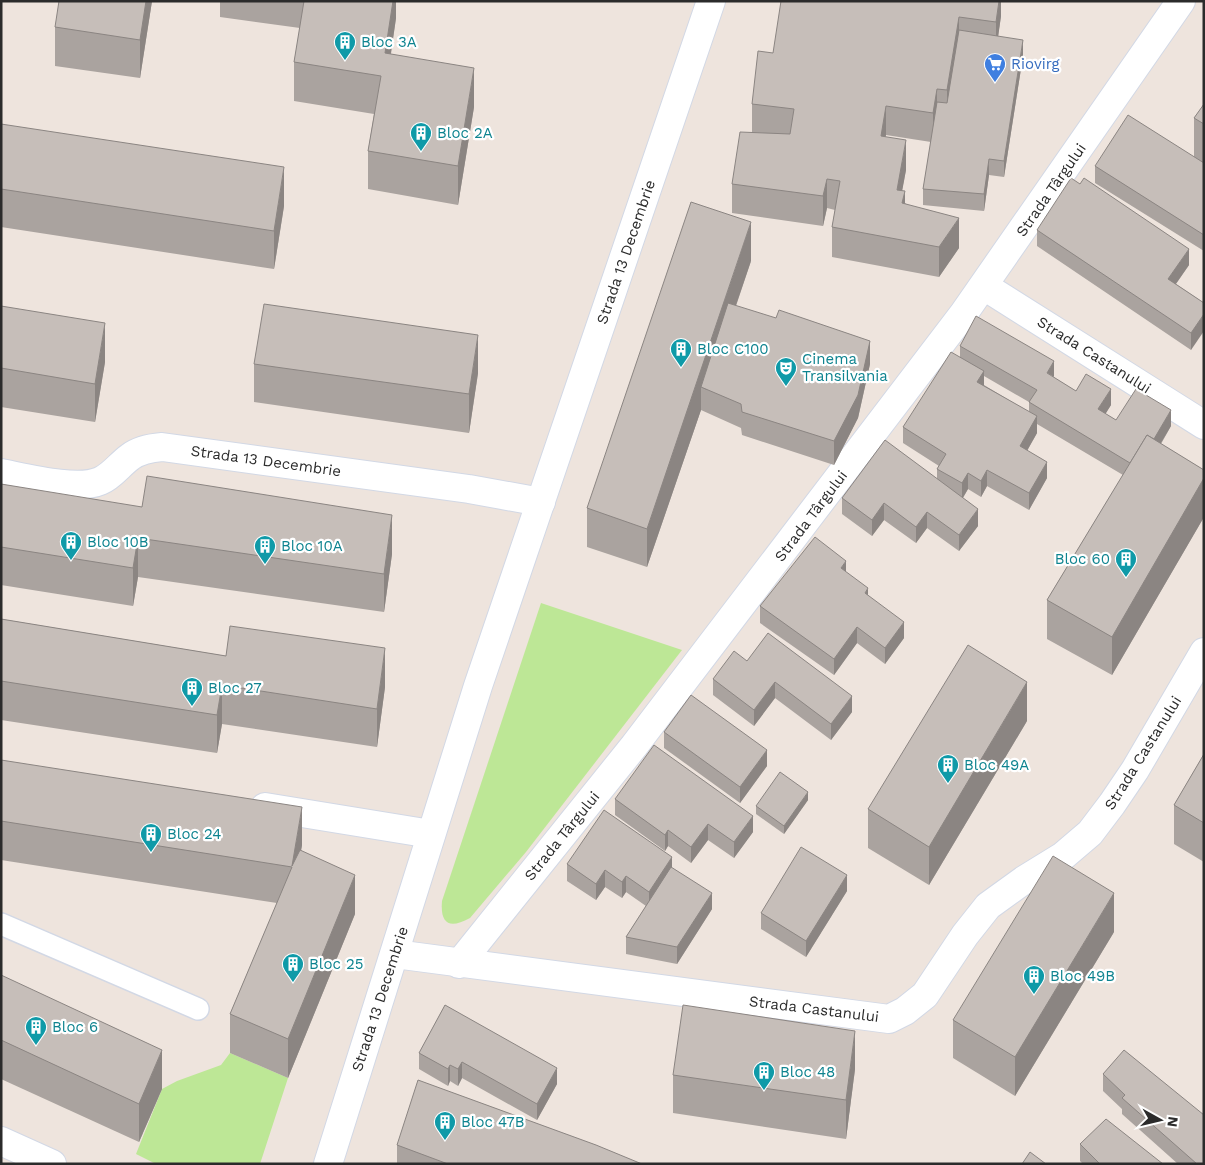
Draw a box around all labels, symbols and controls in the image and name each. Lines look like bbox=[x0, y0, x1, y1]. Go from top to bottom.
building icon: Bloc 3A bbox=[333, 30, 357, 61]
place label: Bloc 3A bbox=[361, 33, 417, 51]
supermarket icon: Riovirg bbox=[983, 52, 1007, 83]
place label: Riovirg bbox=[1011, 55, 1059, 73]
building icon: Bloc 2A bbox=[409, 121, 433, 152]
place label: Bloc 2A bbox=[437, 124, 493, 142]
street label: Strada Târgului bbox=[1012, 140, 1090, 240]
street label: Strada 13 Decembrie bbox=[593, 178, 659, 326]
street label: Strada Castanului bbox=[1034, 313, 1154, 397]
building icon: Bloc C100 bbox=[669, 337, 693, 368]
place label: Bloc C100 bbox=[697, 340, 769, 358]
place label: Cinema Transilvania bbox=[802, 350, 888, 385]
theatre icon: Cinema Transilvania bbox=[774, 356, 798, 387]
street label: Strada 13 Decembrie bbox=[190, 442, 342, 480]
street label: Strada Târgului bbox=[771, 467, 851, 565]
building icon: Bloc 10B bbox=[59, 530, 83, 561]
place label: Bloc 10B bbox=[87, 533, 149, 551]
building icon: Bloc 10A bbox=[253, 534, 277, 565]
place label: Bloc 10A bbox=[281, 537, 343, 555]
building icon: Bloc 60 bbox=[1114, 547, 1138, 578]
place label: Bloc 60 bbox=[1055, 550, 1110, 568]
building icon: Bloc 27 bbox=[180, 676, 204, 707]
place label: Bloc 27 bbox=[208, 679, 262, 697]
street label: Strada Castanului bbox=[1101, 693, 1185, 813]
building icon: Bloc 49A bbox=[936, 753, 960, 784]
place label: Bloc 49A bbox=[964, 756, 1029, 774]
street label: Strada Târgului bbox=[521, 788, 603, 884]
building icon: Bloc 24 bbox=[139, 822, 163, 853]
place label: Bloc 24 bbox=[167, 825, 221, 843]
street label: Strada 13 Decembrie bbox=[348, 924, 412, 1074]
building icon: Bloc 25 bbox=[281, 952, 305, 983]
place label: Bloc 25 bbox=[309, 955, 363, 973]
building icon: Bloc 49B bbox=[1022, 964, 1046, 995]
place label: Bloc 49B bbox=[1050, 967, 1115, 985]
street label: Strada Castanului bbox=[748, 992, 880, 1026]
building icon: Bloc 6 bbox=[24, 1015, 48, 1046]
place label: Bloc 6 bbox=[52, 1018, 98, 1036]
building icon: Bloc 48 bbox=[752, 1060, 776, 1091]
place label: Bloc 48 bbox=[780, 1063, 835, 1081]
north arrow bbox=[1135, 1095, 1185, 1145]
building icon: Bloc 47B bbox=[433, 1110, 457, 1141]
place label: Bloc 47B bbox=[461, 1113, 525, 1131]
text: N bbox=[1164, 1116, 1182, 1128]

